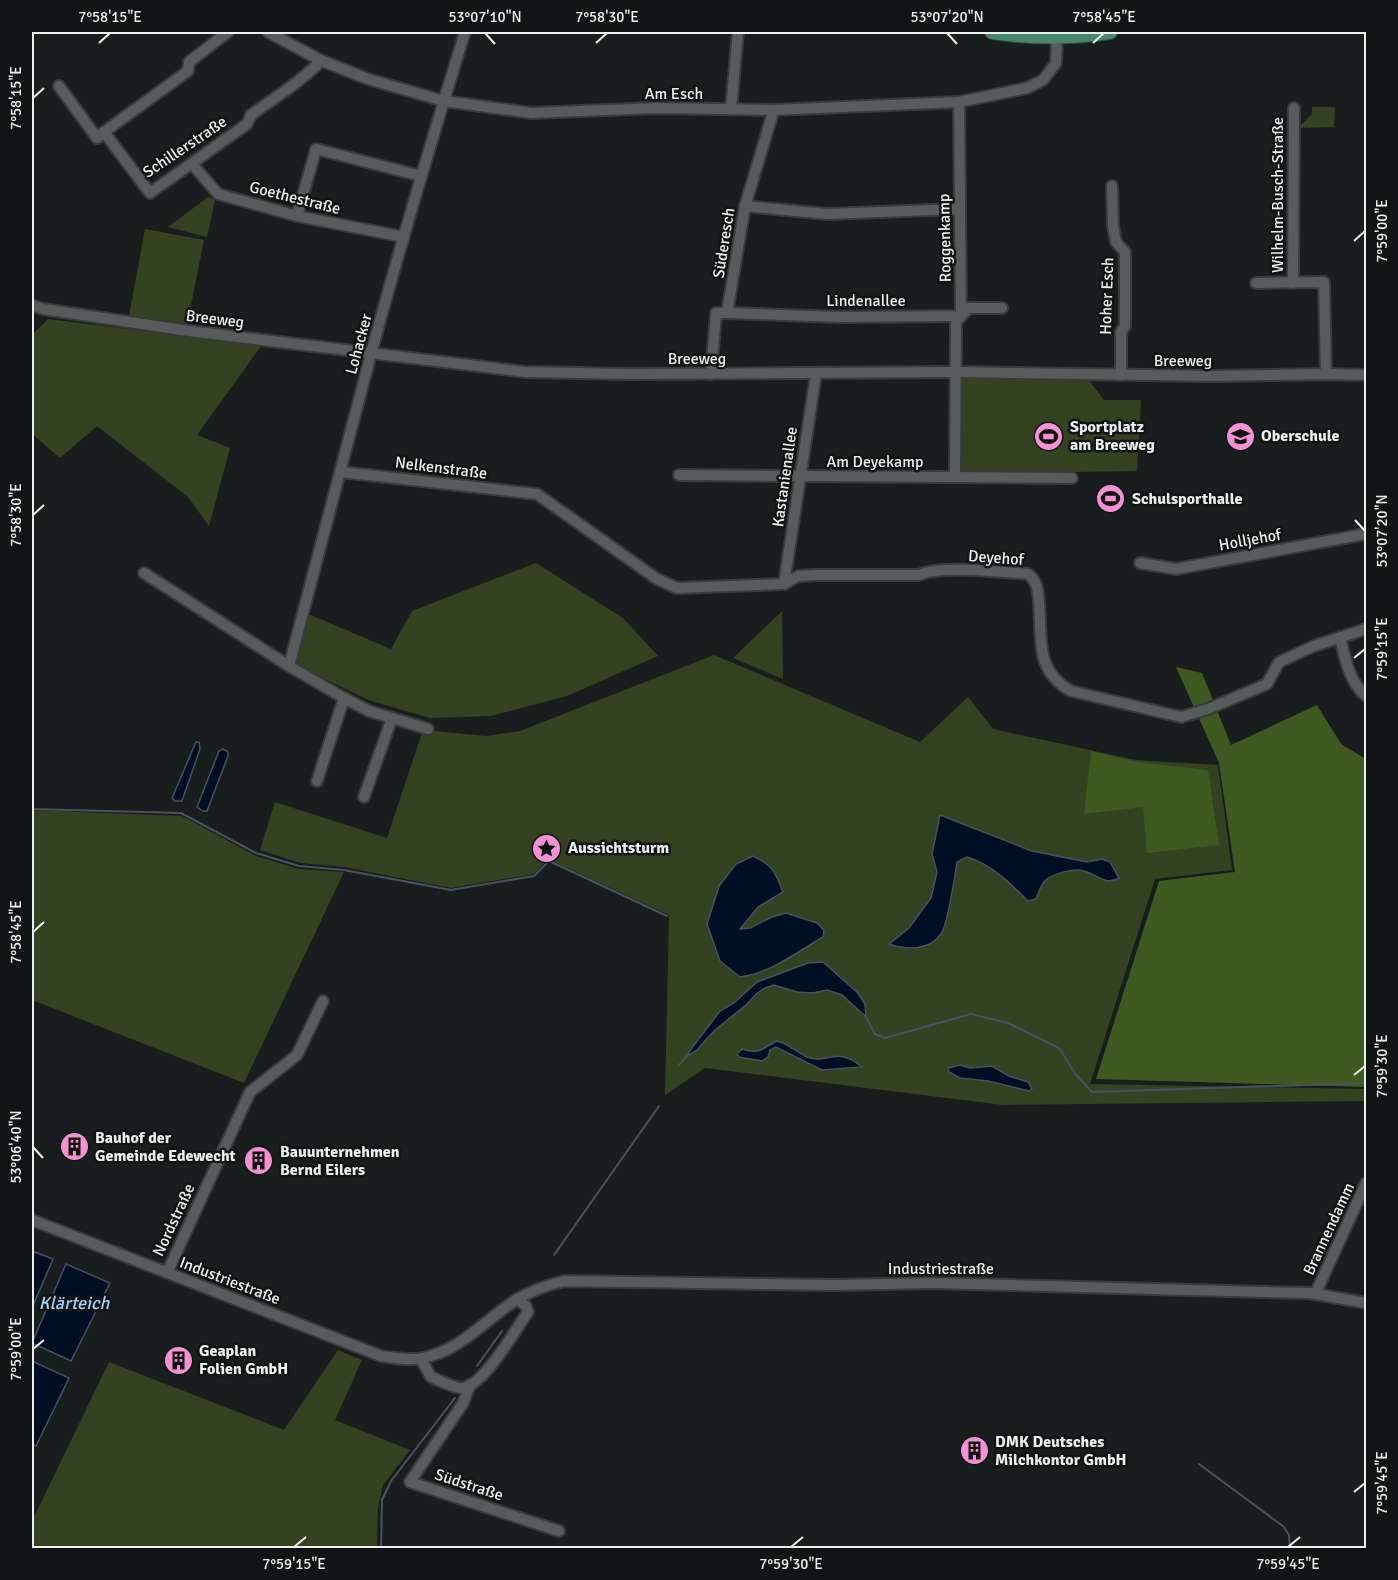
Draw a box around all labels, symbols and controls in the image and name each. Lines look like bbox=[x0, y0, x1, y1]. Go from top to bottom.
text: 7°58'15"E bbox=[78, 8, 142, 26]
text: 53°07'10"N bbox=[448, 8, 522, 26]
text: 7°58'30"E bbox=[575, 8, 639, 26]
text: 53°07'20"N bbox=[910, 8, 984, 26]
text: 7°58'45"E bbox=[1072, 8, 1136, 26]
text: 7°58'15"E bbox=[7, 66, 25, 130]
street label: Am Esch bbox=[645, 84, 703, 104]
street label: Schillerstraße bbox=[139, 112, 231, 182]
street label: Wilhelm-Busch-Straße bbox=[1268, 117, 1288, 273]
street label: Goethestraße bbox=[247, 177, 343, 219]
street label: Roggenkamp bbox=[934, 193, 956, 283]
text: 7°59'00"E bbox=[1373, 199, 1391, 263]
street label: Süderesch bbox=[709, 206, 739, 280]
street label: Hoher Esch bbox=[1096, 257, 1118, 335]
street label: Lindenallee bbox=[826, 291, 906, 311]
street label: Breeweg bbox=[185, 306, 245, 332]
street label: Lohacker bbox=[341, 311, 377, 377]
street label: Breeweg bbox=[668, 349, 726, 369]
street label: Breeweg bbox=[1154, 351, 1212, 371]
place label: Sportplatz am Breeweg bbox=[1070, 417, 1155, 455]
sports icon: Sportplatz am Breeweg bbox=[1033, 420, 1065, 452]
school or university icon: Oberschule bbox=[1224, 420, 1256, 452]
street label: Kastanienallee bbox=[768, 425, 802, 529]
place label: Oberschule bbox=[1261, 426, 1340, 446]
street label: Nelkenstraße bbox=[394, 452, 488, 484]
street label: Am Deyekamp bbox=[827, 452, 923, 472]
text: 7°58'30"E bbox=[7, 483, 25, 547]
sports icon: Schulsporthalle bbox=[1095, 483, 1127, 515]
place label: Schulsporthalle bbox=[1132, 489, 1243, 509]
text: 53°07'20"N bbox=[1373, 494, 1391, 568]
street label: Holljehof bbox=[1217, 525, 1283, 555]
street label: Deyehof bbox=[967, 546, 1025, 570]
text: 7°59'15"E bbox=[1373, 617, 1391, 681]
place icon: Aussichtsturm bbox=[531, 832, 563, 864]
place label: Aussichtsturm bbox=[568, 838, 669, 858]
text: 7°58'45"E bbox=[7, 900, 25, 964]
text: 7°59'30"E bbox=[1373, 1034, 1391, 1098]
text: 53°06'40"N bbox=[7, 1110, 25, 1184]
place label: Bauhof der Gemeinde Edewecht bbox=[95, 1128, 236, 1166]
building icon: Bauhof der Gemeinde Edewecht bbox=[58, 1131, 90, 1163]
place label: Bauunternehmen Bernd Eilers bbox=[280, 1142, 400, 1180]
building icon: Bauunternehmen Bernd Eilers bbox=[243, 1145, 275, 1177]
street label: Nordstraße bbox=[148, 1180, 200, 1260]
street label: Brannendamm bbox=[1299, 1180, 1359, 1278]
street label: Industriestraße bbox=[177, 1253, 283, 1309]
street label: Industriestraße bbox=[888, 1259, 994, 1279]
water label: Klärteich bbox=[39, 1292, 110, 1314]
text: 7°59'00"E bbox=[7, 1317, 25, 1381]
place label: Geaplan Folien GmbH bbox=[199, 1341, 288, 1379]
building icon: Geaplan Folien GmbH bbox=[162, 1344, 194, 1376]
place label: DMK Deutsches Milchkontor GmbH bbox=[995, 1432, 1127, 1470]
building icon: DMK Deutsches Milchkontor GmbH bbox=[958, 1435, 990, 1467]
text: 7°59'45"E bbox=[1373, 1451, 1391, 1515]
street label: Südstraße bbox=[432, 1465, 506, 1505]
text: 7°59'15"E bbox=[262, 1555, 326, 1573]
text: 7°59'30"E bbox=[759, 1555, 823, 1573]
text: 7°59'45"E bbox=[1256, 1555, 1320, 1573]

